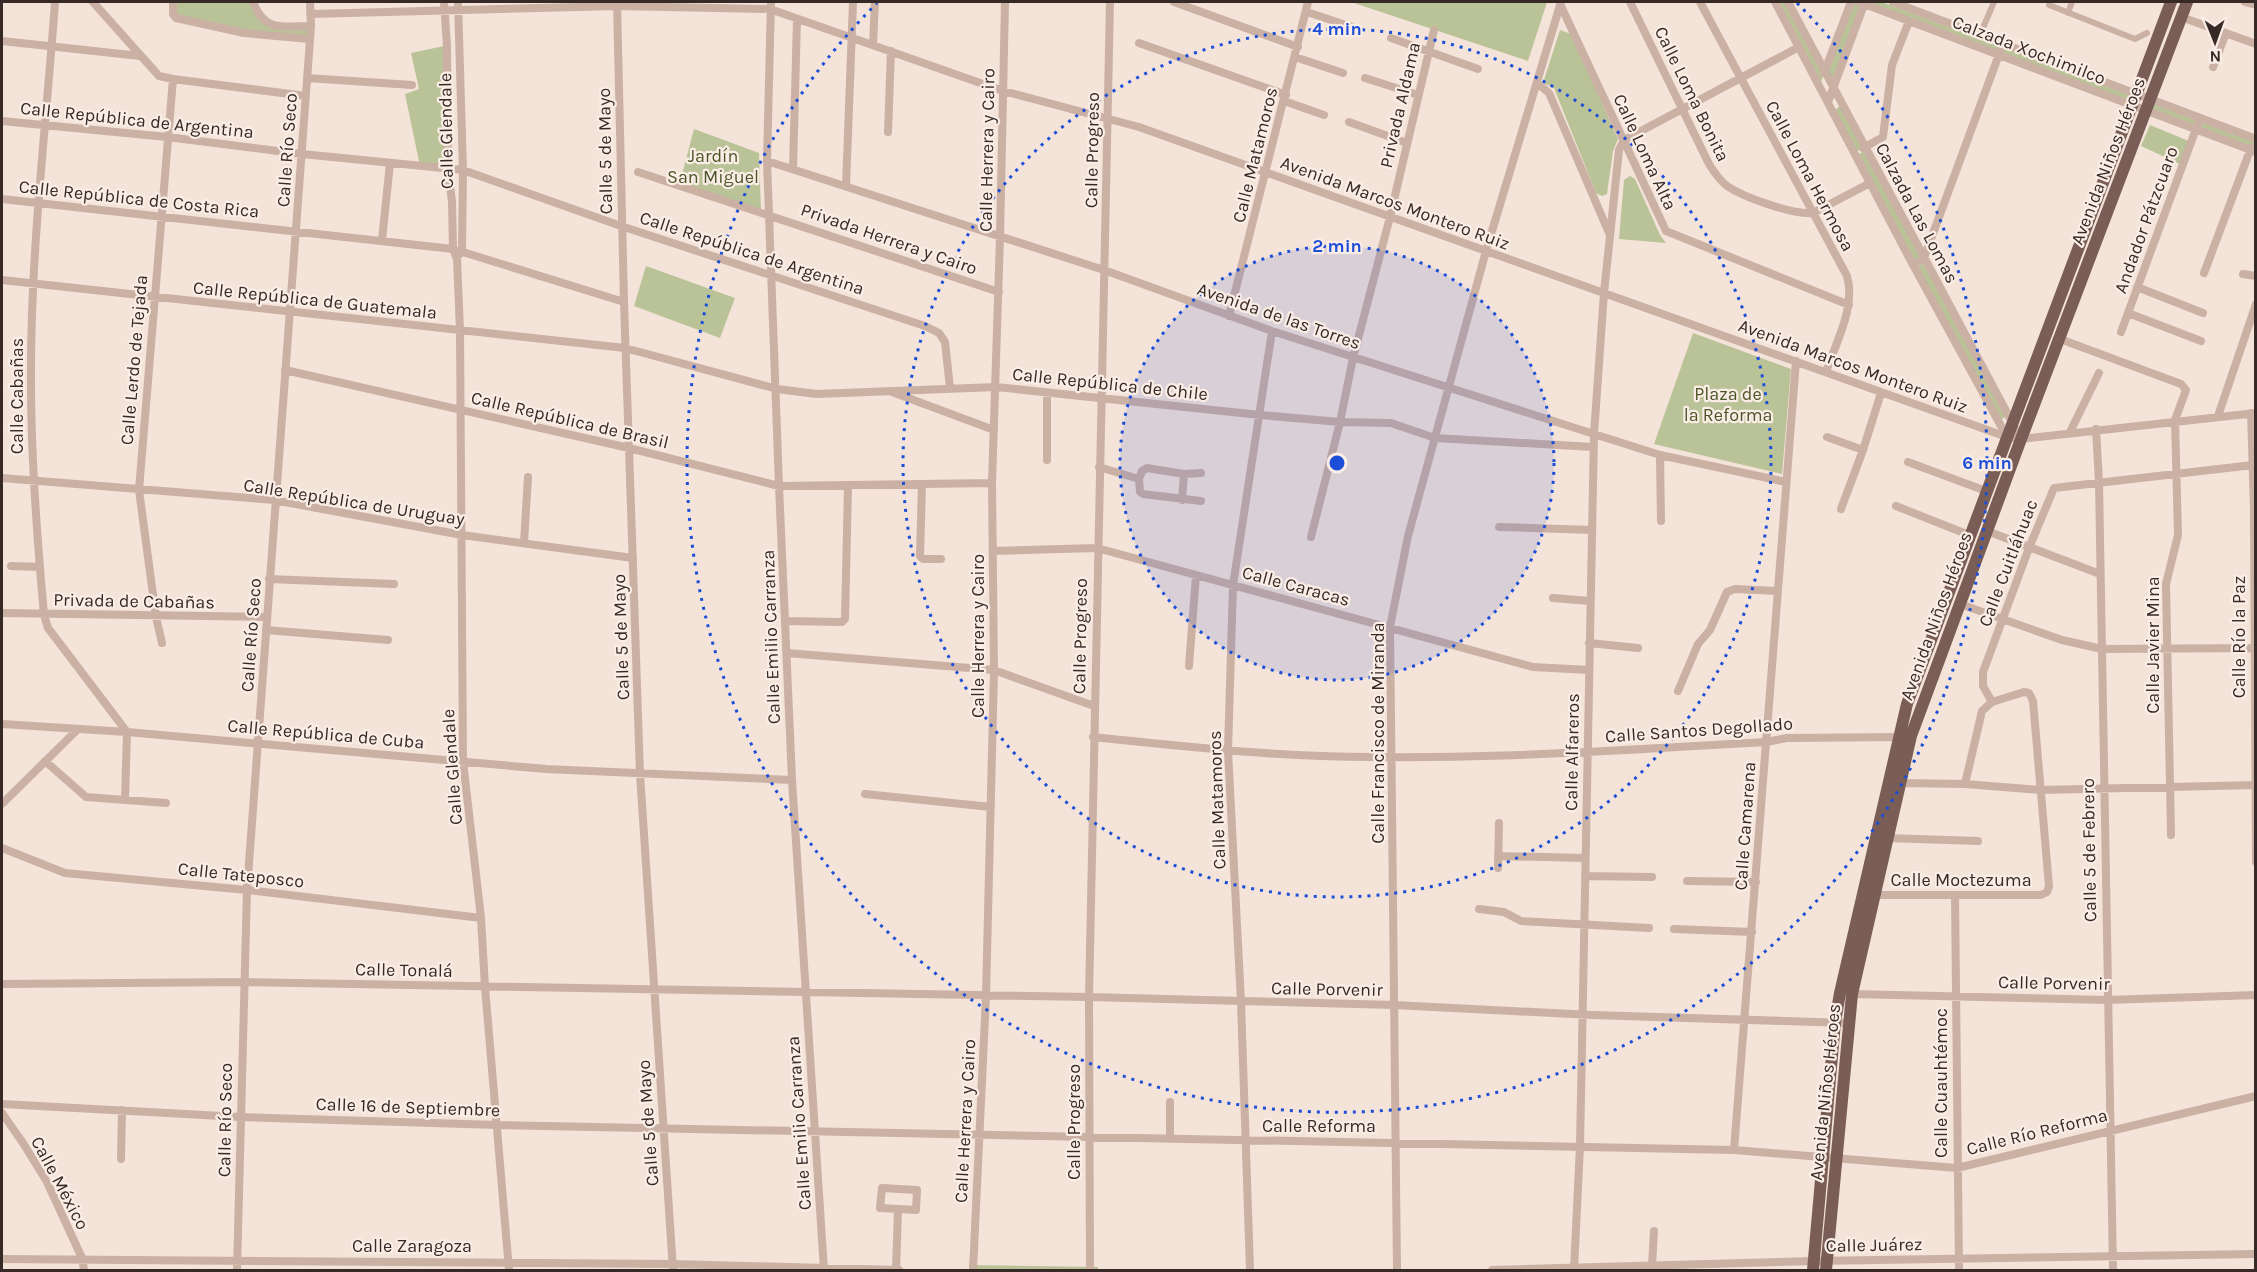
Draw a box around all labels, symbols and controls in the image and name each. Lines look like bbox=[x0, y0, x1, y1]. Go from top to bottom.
street label: Calzada Xochimilco bbox=[1949, 11, 2109, 89]
north arrow bbox=[2185, 12, 2245, 72]
text: 4 min bbox=[1312, 18, 1362, 40]
street label: Calle Loma Bonita bbox=[1650, 23, 1734, 165]
street label: Privada Aldama bbox=[1375, 40, 1425, 170]
text: N bbox=[2209, 47, 2221, 66]
street label: Calle Herrera y Cairo bbox=[975, 68, 999, 232]
street label: Calle Glendale bbox=[434, 73, 458, 189]
street label: Avenida Niños Héroes bbox=[2066, 74, 2150, 248]
street label: Calle Matamoros bbox=[1228, 85, 1282, 225]
street label: Calle 5 de Mayo bbox=[593, 88, 617, 214]
street label: Calle Loma Alta bbox=[1608, 90, 1682, 214]
street label: Calle Río Seco bbox=[272, 92, 302, 208]
street label: Calle Progreso bbox=[1080, 92, 1104, 208]
street label: Calle República de Argentina bbox=[19, 97, 255, 143]
street label: Calle Loma Hermosa bbox=[1761, 97, 1859, 255]
street label: Calzada Las Lomas bbox=[1871, 139, 1963, 287]
street label: Andador Pátzcuaro bbox=[2109, 144, 2183, 296]
park label: Jardín San Miguel bbox=[667, 145, 759, 188]
street label: Avenida Marcos Montero Ruiz bbox=[1277, 151, 1513, 255]
street label: Calle República de Costa Rica bbox=[18, 175, 260, 223]
street label: Privada Herrera y Cairo bbox=[798, 198, 980, 280]
street label: Calle República de Argentina bbox=[637, 206, 867, 300]
text: 2 min bbox=[1312, 235, 1362, 257]
street label: Calle Lerdo de Tejada bbox=[116, 274, 152, 446]
street label: Calle República de Guatemala bbox=[192, 276, 438, 324]
street label: Avenida de las Torres bbox=[1194, 278, 1364, 354]
street label: Avenida Marcos Montero Ruiz bbox=[1735, 314, 1971, 418]
street label: Calle Cabañas bbox=[6, 338, 28, 454]
street label: Calle República de Chile bbox=[1011, 363, 1209, 405]
park label: Plaza de la Reforma bbox=[1684, 383, 1772, 426]
street label: Calle República de Brasil bbox=[469, 387, 671, 453]
text: 6 min bbox=[1962, 452, 2012, 474]
centre of rings bbox=[1327, 453, 1347, 473]
street label: Calle República de Uruguay bbox=[242, 474, 467, 530]
street label: Calle Cuitláhuac bbox=[1974, 496, 2042, 630]
street label: Avenida Niños Héroes bbox=[1895, 529, 1977, 703]
street label: Calle Emilio Carranza bbox=[757, 549, 785, 725]
street label: Calle Herrera y Cairo bbox=[967, 554, 989, 718]
street label: Calle Caracas bbox=[1240, 561, 1352, 611]
street label: Calle 5 de Mayo bbox=[608, 573, 634, 701]
street label: Calle Javier Mina bbox=[2142, 576, 2164, 714]
street label: Calle Río la Paz bbox=[2228, 576, 2250, 698]
street label: Calle Río Seco bbox=[236, 577, 266, 693]
street label: Calle Progreso bbox=[1068, 578, 1092, 694]
street label: Privada de Cabañas bbox=[53, 589, 215, 613]
street label: Calle Francisco de Miranda bbox=[1367, 622, 1389, 844]
street label: Calle Alfareros bbox=[1560, 693, 1584, 811]
street label: Calle Glendale bbox=[437, 708, 467, 826]
street label: Calle Santos Degollado bbox=[1604, 712, 1794, 748]
street label: Calle República de Cuba bbox=[227, 714, 425, 754]
street label: Calle Matamoros bbox=[1204, 730, 1230, 870]
street label: Calle Camarena bbox=[1730, 761, 1760, 891]
street label: Calle 5 de Febrero bbox=[2077, 778, 2101, 922]
street label: Calle Tateposco bbox=[177, 857, 305, 893]
street label: Calle Moctezuma bbox=[1890, 869, 2032, 891]
street label: Calle Tonalá bbox=[355, 958, 453, 982]
street label: Calle Porvenir bbox=[1998, 971, 2111, 995]
street label: Calle Porvenir bbox=[1271, 977, 1384, 1001]
street label: Avenida Niños Héroes bbox=[1805, 1002, 1845, 1182]
street label: Calle Cuauhtémoc bbox=[1930, 1008, 1952, 1158]
street label: Calle Emilio Carranza bbox=[782, 1035, 816, 1211]
street label: Calle Herrera y Cairo bbox=[950, 1038, 980, 1204]
street label: Calle 5 de Mayo bbox=[633, 1059, 663, 1187]
street label: Calle Río Seco bbox=[213, 1063, 237, 1177]
street label: Calle Progreso bbox=[1063, 1064, 1085, 1180]
street label: Calle 16 de Septiembre bbox=[315, 1093, 501, 1121]
street label: Calle Río Reforma bbox=[1964, 1104, 2110, 1160]
street label: Calle Reforma bbox=[1262, 1115, 1376, 1137]
street label: Calle México bbox=[26, 1132, 94, 1234]
street label: Calle Juárez bbox=[1825, 1233, 1923, 1257]
street label: Calle Zaragoza bbox=[352, 1235, 472, 1257]

